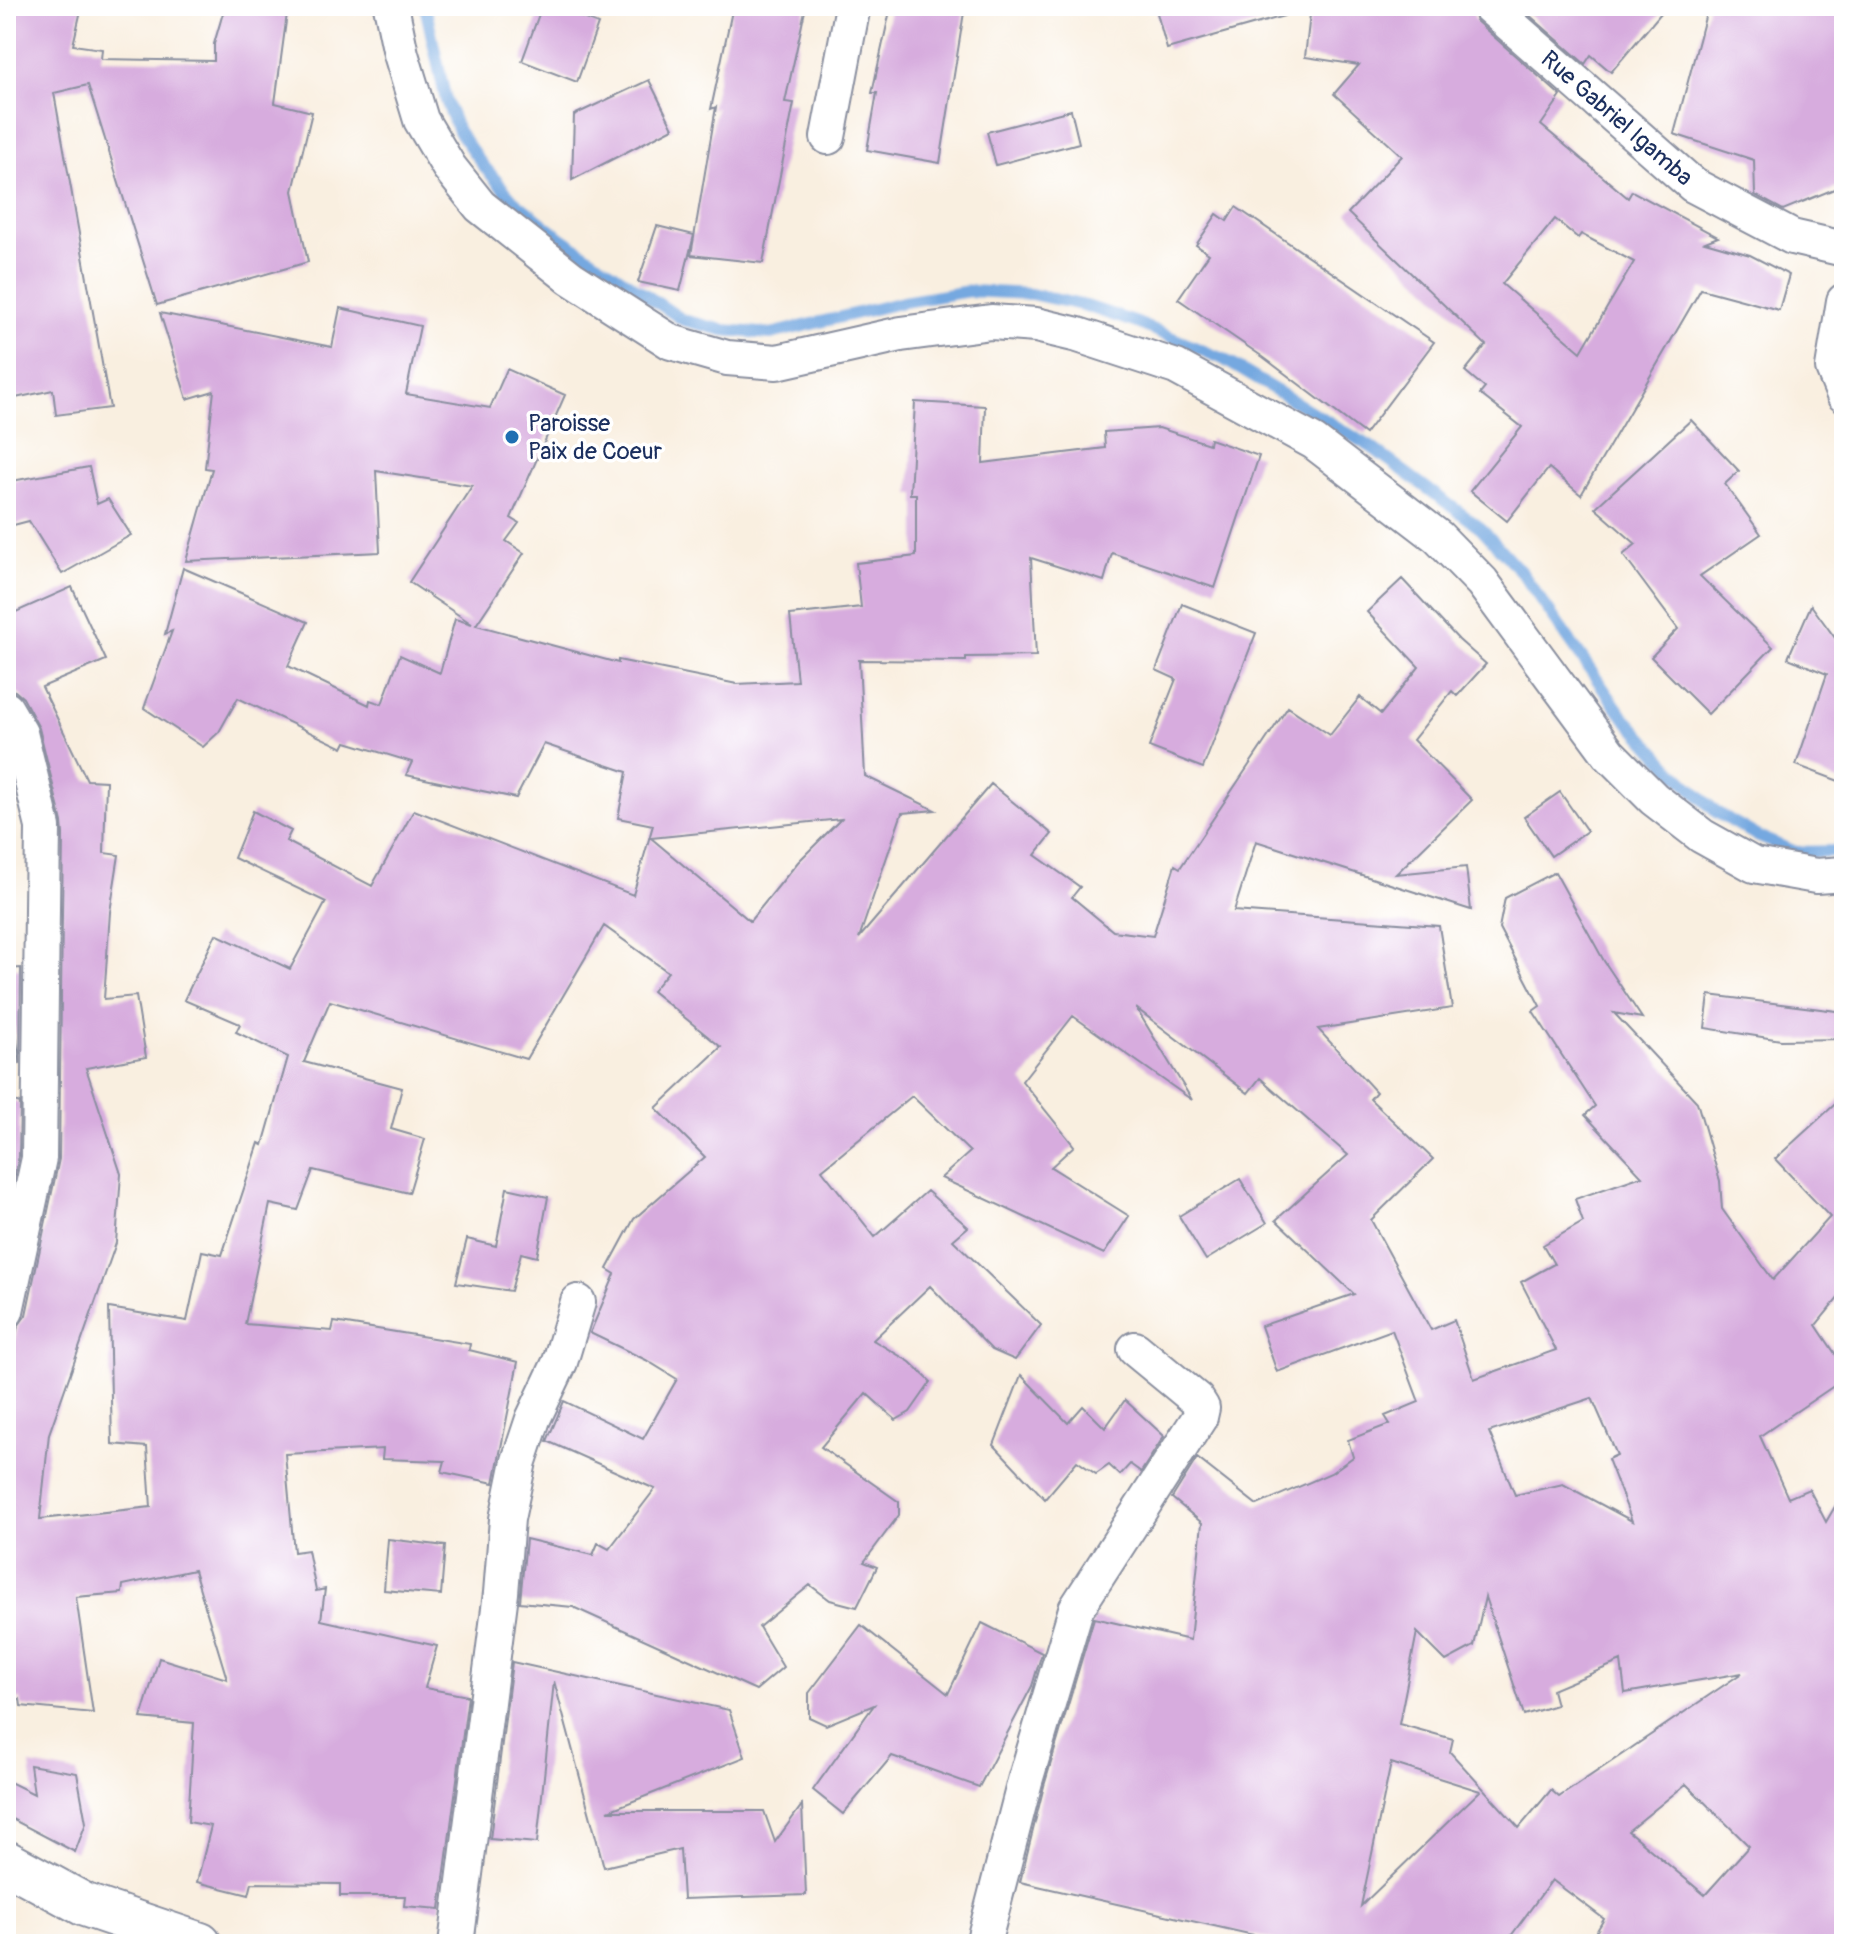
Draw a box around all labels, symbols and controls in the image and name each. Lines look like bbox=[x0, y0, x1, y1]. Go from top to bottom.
street label: Rue Gabriel Igamba bbox=[1535, 45, 1699, 192]
place label: Paroisse Paix de Coeur bbox=[528, 409, 663, 466]
marker: Paroisse Paix de Coeur bbox=[503, 428, 521, 446]

